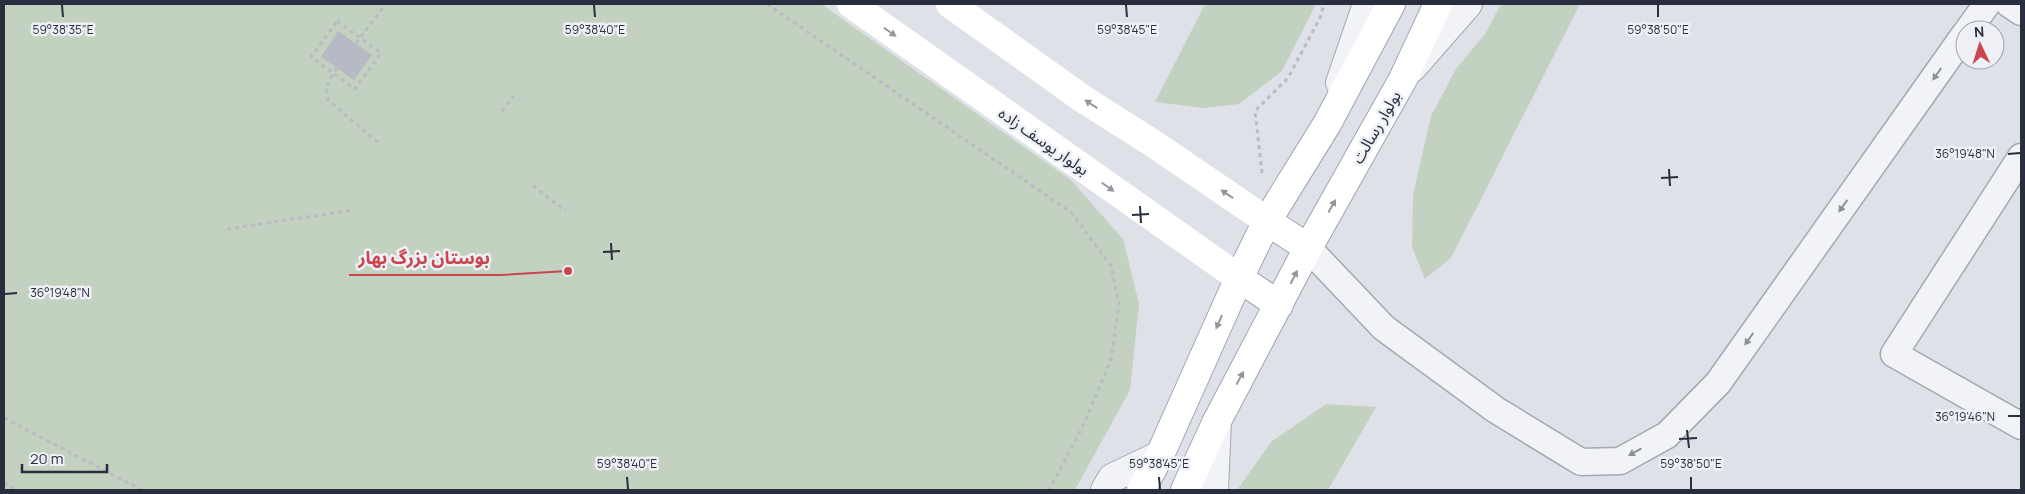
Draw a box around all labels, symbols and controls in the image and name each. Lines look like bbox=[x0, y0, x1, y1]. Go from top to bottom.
north arrow bbox=[1955, 20, 2005, 70]
text: 59°38'35"E bbox=[32, 21, 94, 38]
text: 59°38'40"E bbox=[565, 21, 625, 38]
text: 59°38'45"E bbox=[1097, 21, 1157, 38]
text: 59°38'50"E bbox=[1627, 21, 1689, 38]
text: N bbox=[1973, 22, 1985, 41]
one-way arrow bbox=[884, 27, 897, 37]
one-way arrow bbox=[1932, 67, 1942, 81]
street label: بولوار رسالت bbox=[1346, 87, 1406, 167]
one-way arrow bbox=[1085, 99, 1098, 109]
street label: بولوار یوسف زاده bbox=[994, 102, 1094, 180]
text: 36°19'48"N bbox=[1935, 145, 1995, 162]
one-way arrow bbox=[1102, 182, 1115, 192]
one-way arrow bbox=[1220, 189, 1234, 199]
one-way arrow bbox=[1328, 198, 1336, 213]
one-way arrow bbox=[1838, 200, 1848, 213]
callout: بوستان بزرگ بهار bbox=[349, 242, 500, 275]
text: بوستان بزرگ بهار bbox=[357, 245, 490, 269]
one-way arrow bbox=[1290, 270, 1298, 284]
text: 36°19'48"N bbox=[30, 284, 90, 301]
one-way arrow bbox=[1214, 315, 1222, 329]
one-way arrow bbox=[1744, 332, 1754, 346]
one-way arrow bbox=[1236, 371, 1244, 386]
text: 36°19'46"N bbox=[1935, 408, 1995, 425]
scale bar bbox=[22, 442, 108, 474]
text: 20 m bbox=[30, 448, 63, 469]
one-way arrow bbox=[1629, 448, 1642, 457]
text: 59°38'40"E bbox=[597, 455, 657, 472]
text: 59°38'45"E bbox=[1129, 455, 1189, 472]
text: 59°38'50"E bbox=[1660, 455, 1722, 472]

